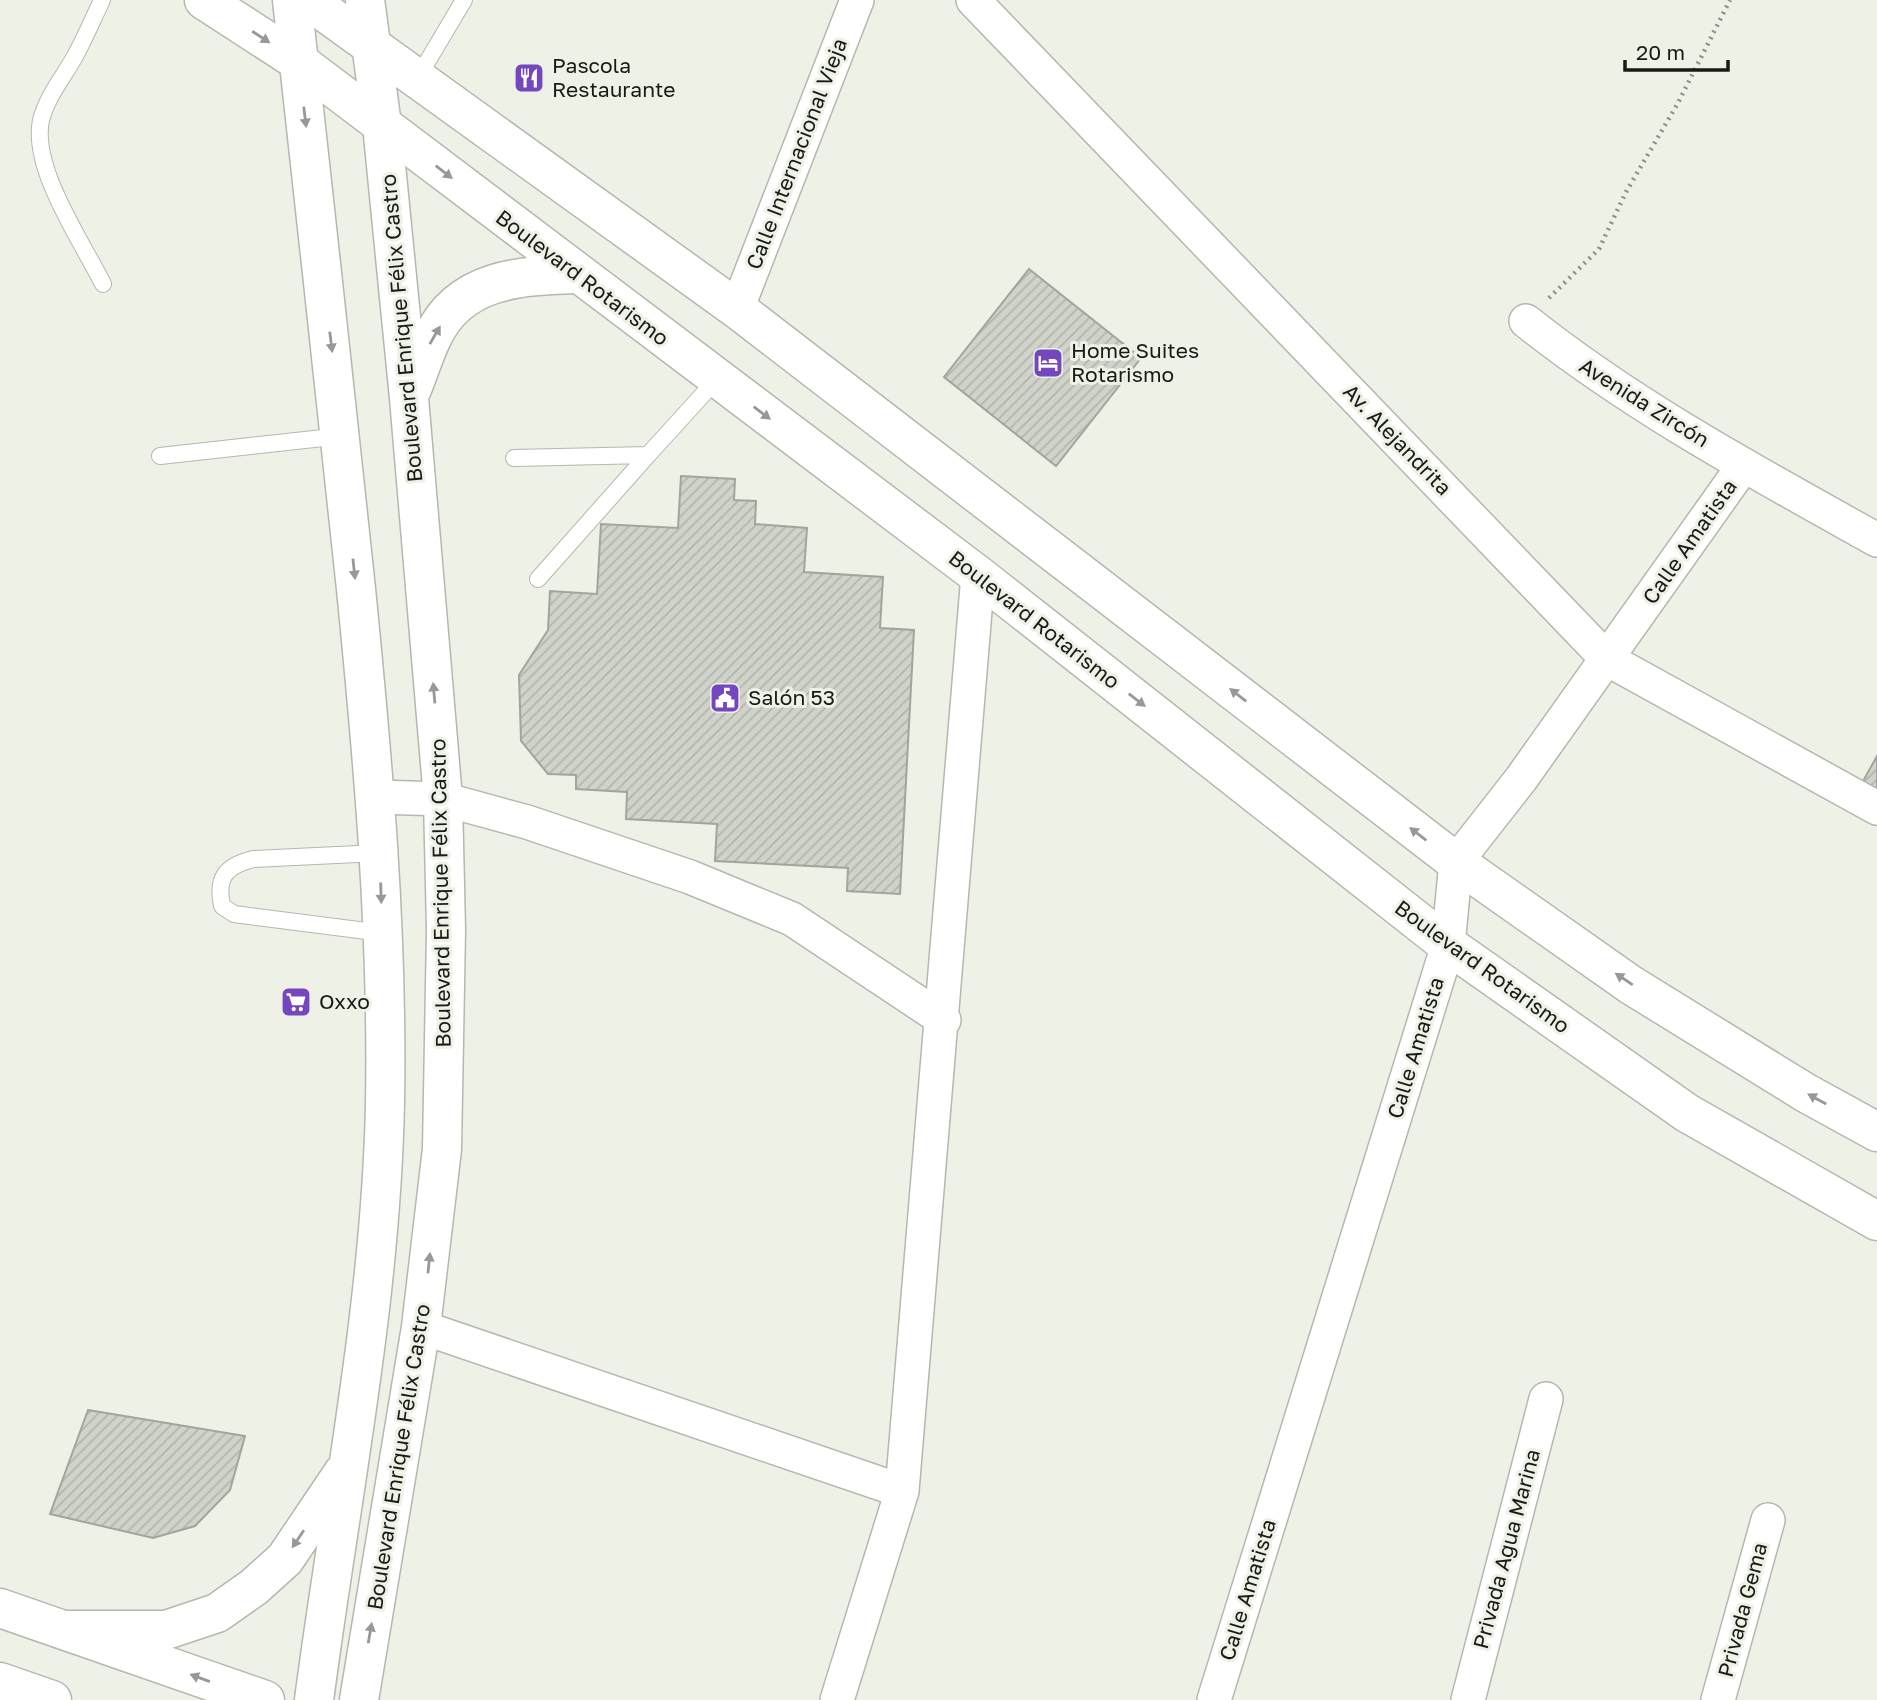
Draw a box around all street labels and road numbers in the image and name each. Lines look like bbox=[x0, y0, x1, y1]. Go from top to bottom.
street label: Calle Internacional Vieja bbox=[740, 34, 852, 273]
street label: Boulevard Enrique Félix Castro bbox=[375, 173, 427, 483]
street label: Boulevard Rotarismo bbox=[491, 204, 674, 351]
street label: Avenida Zircón bbox=[1575, 352, 1714, 452]
street label: Av. Alejandrita bbox=[1338, 378, 1457, 500]
street label: Calle Amatista bbox=[1637, 474, 1742, 609]
street label: Boulevard Rotarismo bbox=[944, 544, 1125, 694]
street label: Boulevard Enrique Félix Castro bbox=[424, 738, 456, 1048]
street label: Boulevard Rotarismo bbox=[1390, 894, 1575, 1038]
street label: Calle Amatista bbox=[1381, 974, 1449, 1122]
street label: Boulevard Enrique Félix Castro bbox=[361, 1302, 435, 1612]
street label: Privada Agua Marina bbox=[1467, 1446, 1545, 1651]
street label: Calle Amatista bbox=[1213, 1516, 1281, 1664]
street label: Privada Gema bbox=[1712, 1540, 1772, 1680]

